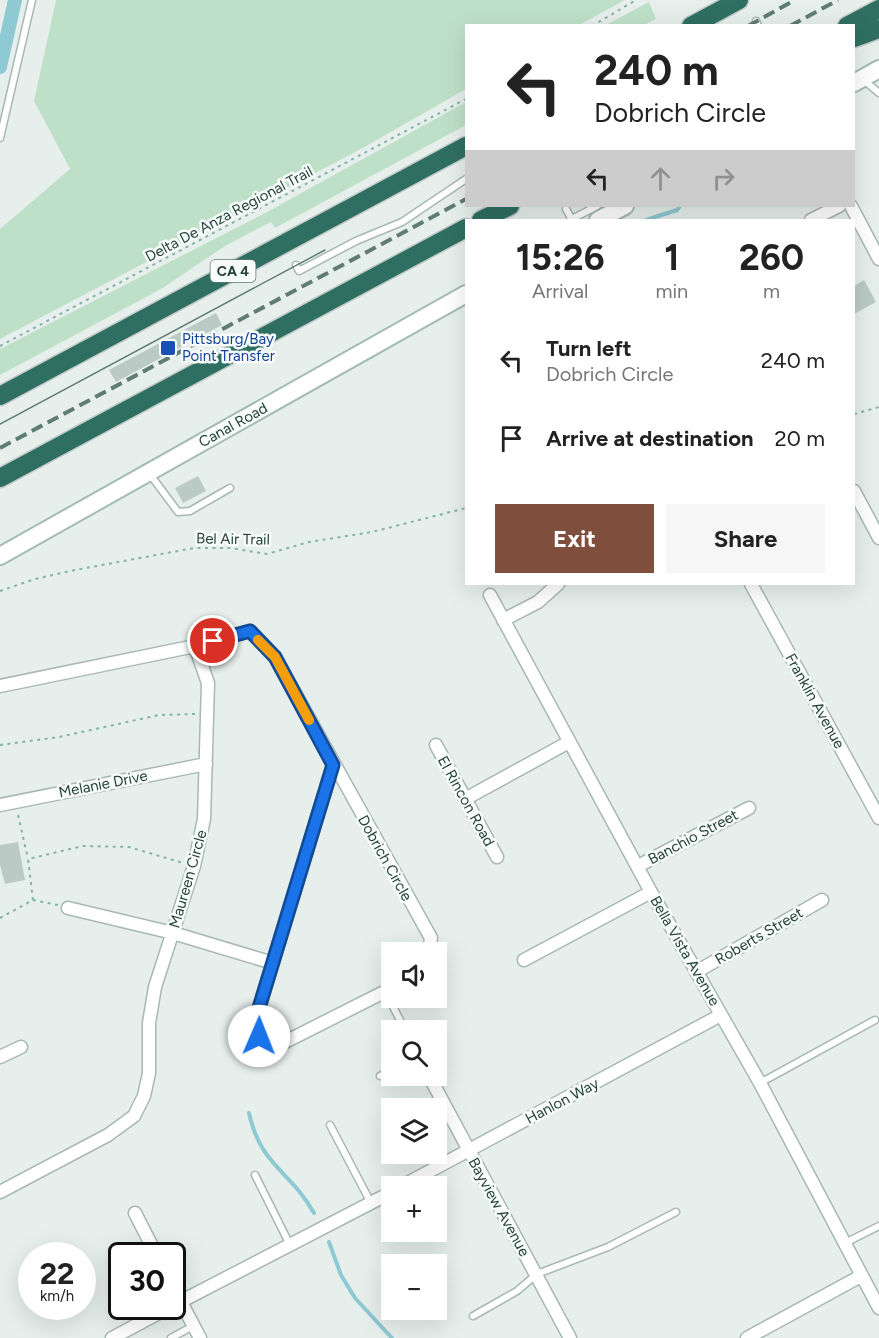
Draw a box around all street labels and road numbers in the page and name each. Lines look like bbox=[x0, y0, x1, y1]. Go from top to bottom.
street label: Delta De Anza Regional Trail bbox=[142, 162, 316, 266]
road number: CA 4 bbox=[210, 260, 256, 282]
street label: Canal Road bbox=[195, 399, 271, 451]
street label: Bel Air Trail bbox=[196, 529, 270, 549]
street label: Franklin Avenue bbox=[781, 650, 849, 752]
street label: El Rincon Road bbox=[434, 753, 498, 849]
street label: Melanie Drive bbox=[57, 767, 149, 801]
street label: Banchio Street bbox=[645, 806, 741, 868]
street label: Dobrich Circle bbox=[354, 812, 416, 904]
street label: Maureen Circle bbox=[165, 828, 211, 930]
street label: Bella Vista Avenue bbox=[646, 893, 724, 1009]
street label: Roberts Street bbox=[712, 903, 806, 968]
street label: Hanlon Way bbox=[522, 1074, 602, 1128]
street label: Bayview Avenue bbox=[464, 1155, 534, 1259]

